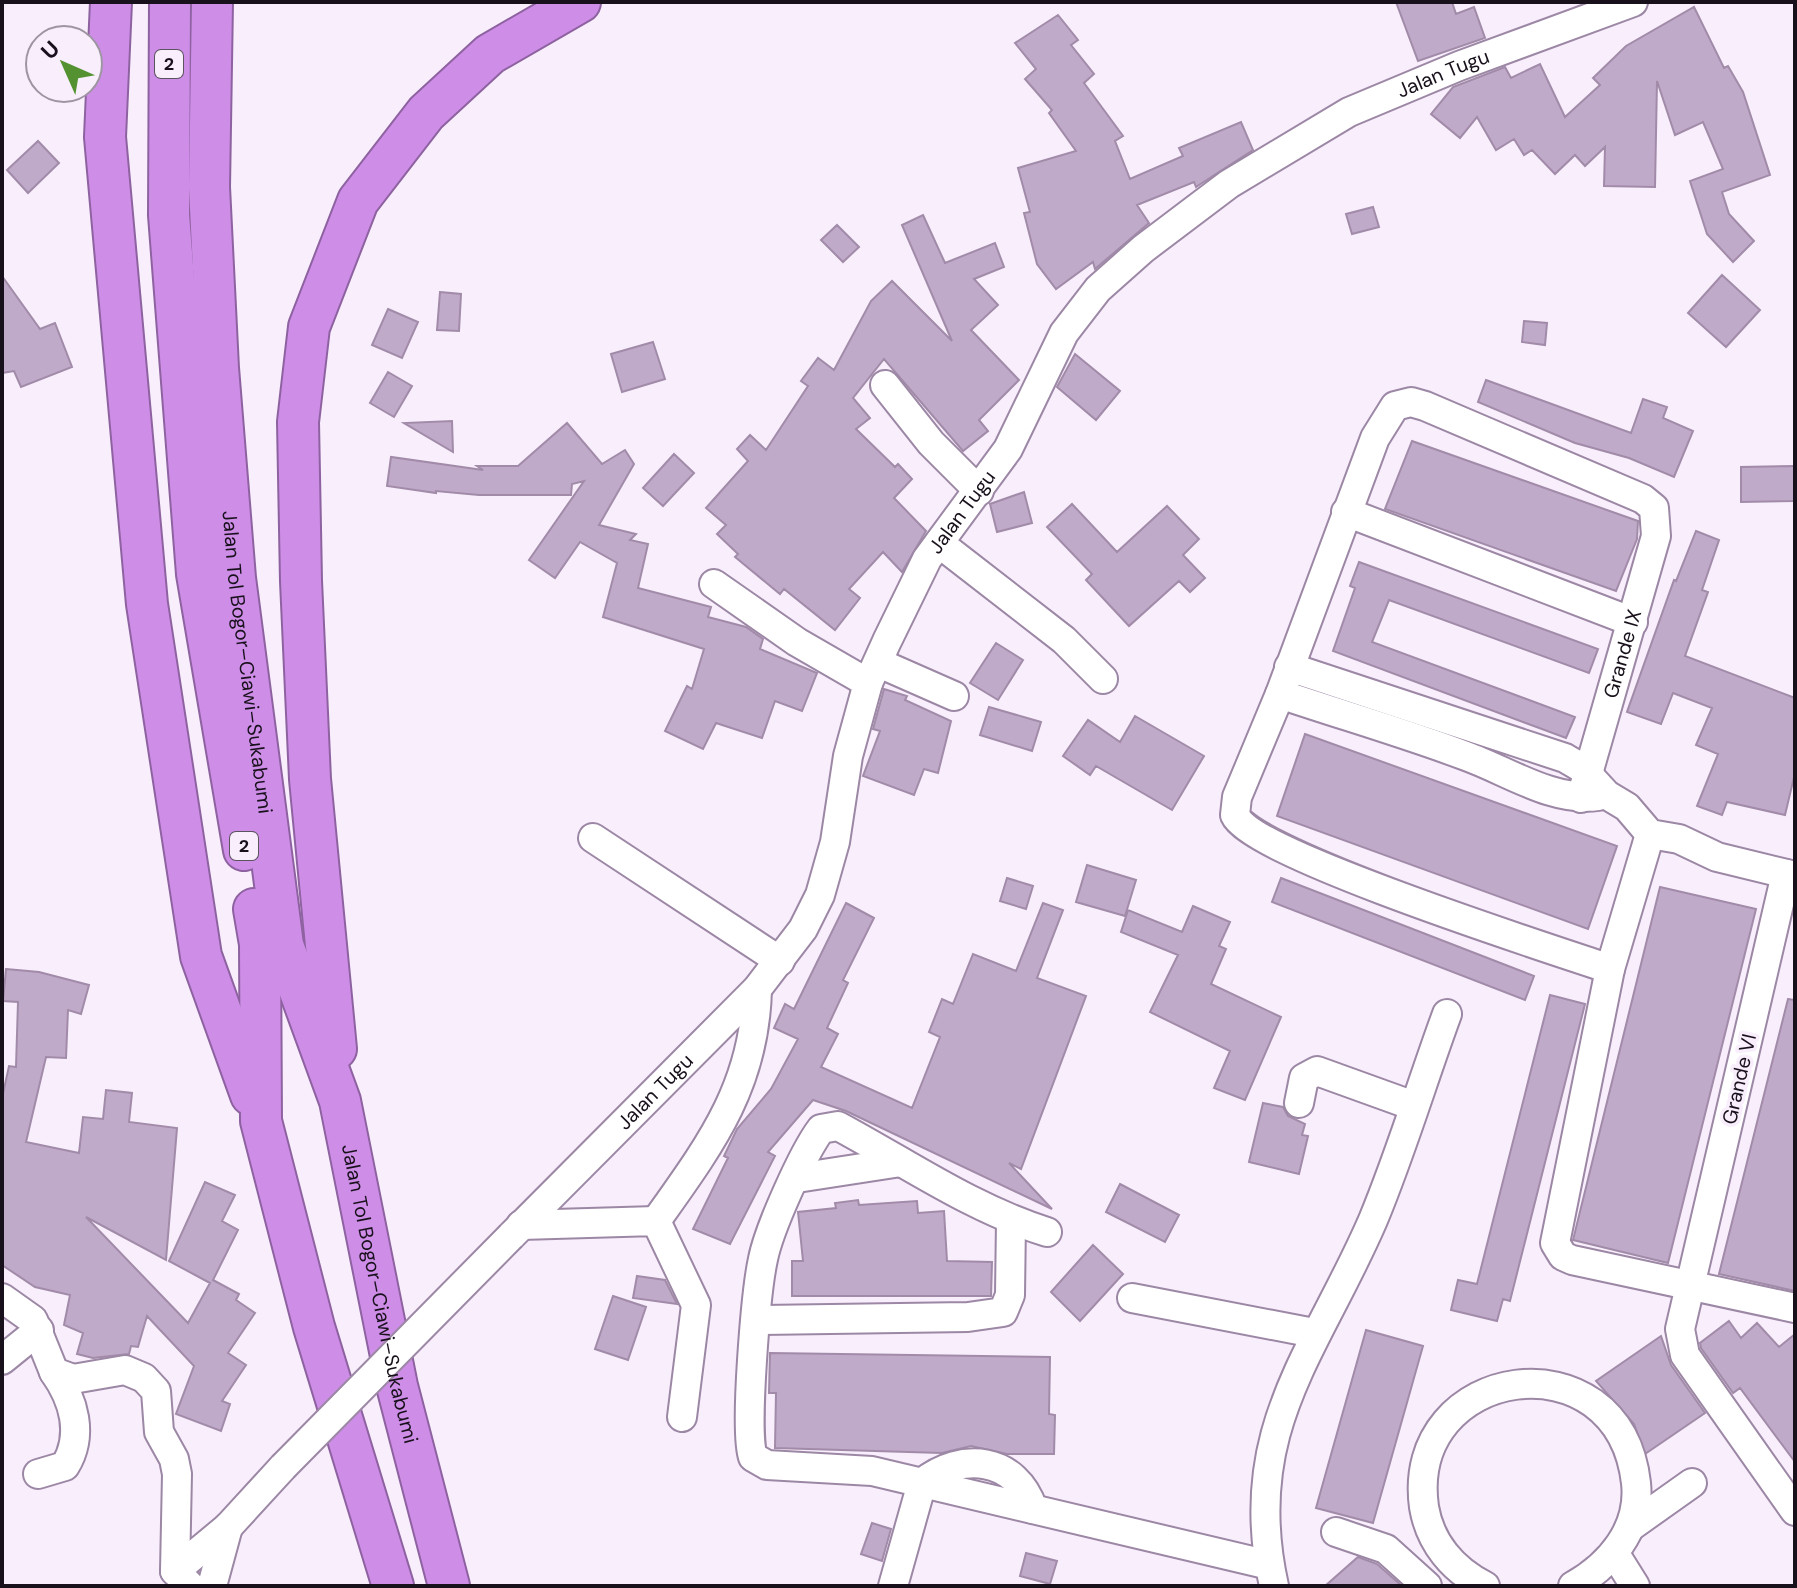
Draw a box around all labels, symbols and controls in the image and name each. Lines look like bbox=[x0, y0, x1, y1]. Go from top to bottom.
north arrow bbox=[24, 24, 104, 104]
text: U bbox=[35, 35, 66, 66]
street label: Jalan Tugu bbox=[1393, 43, 1493, 104]
road number: 2 bbox=[155, 50, 183, 78]
street label: Jalan Tugu bbox=[922, 465, 1001, 559]
street label: Jalan Tol Bogor–Ciawi–Sukabumi bbox=[217, 510, 279, 815]
street label: Grande IX bbox=[1597, 606, 1647, 701]
road number: 2 bbox=[230, 832, 258, 860]
street label: Grande VI bbox=[1716, 1031, 1762, 1127]
street label: Jalan Tugu bbox=[611, 1048, 699, 1135]
street label: Jalan Tol Bogor–Ciawi–Sukabumi bbox=[336, 1142, 424, 1446]

